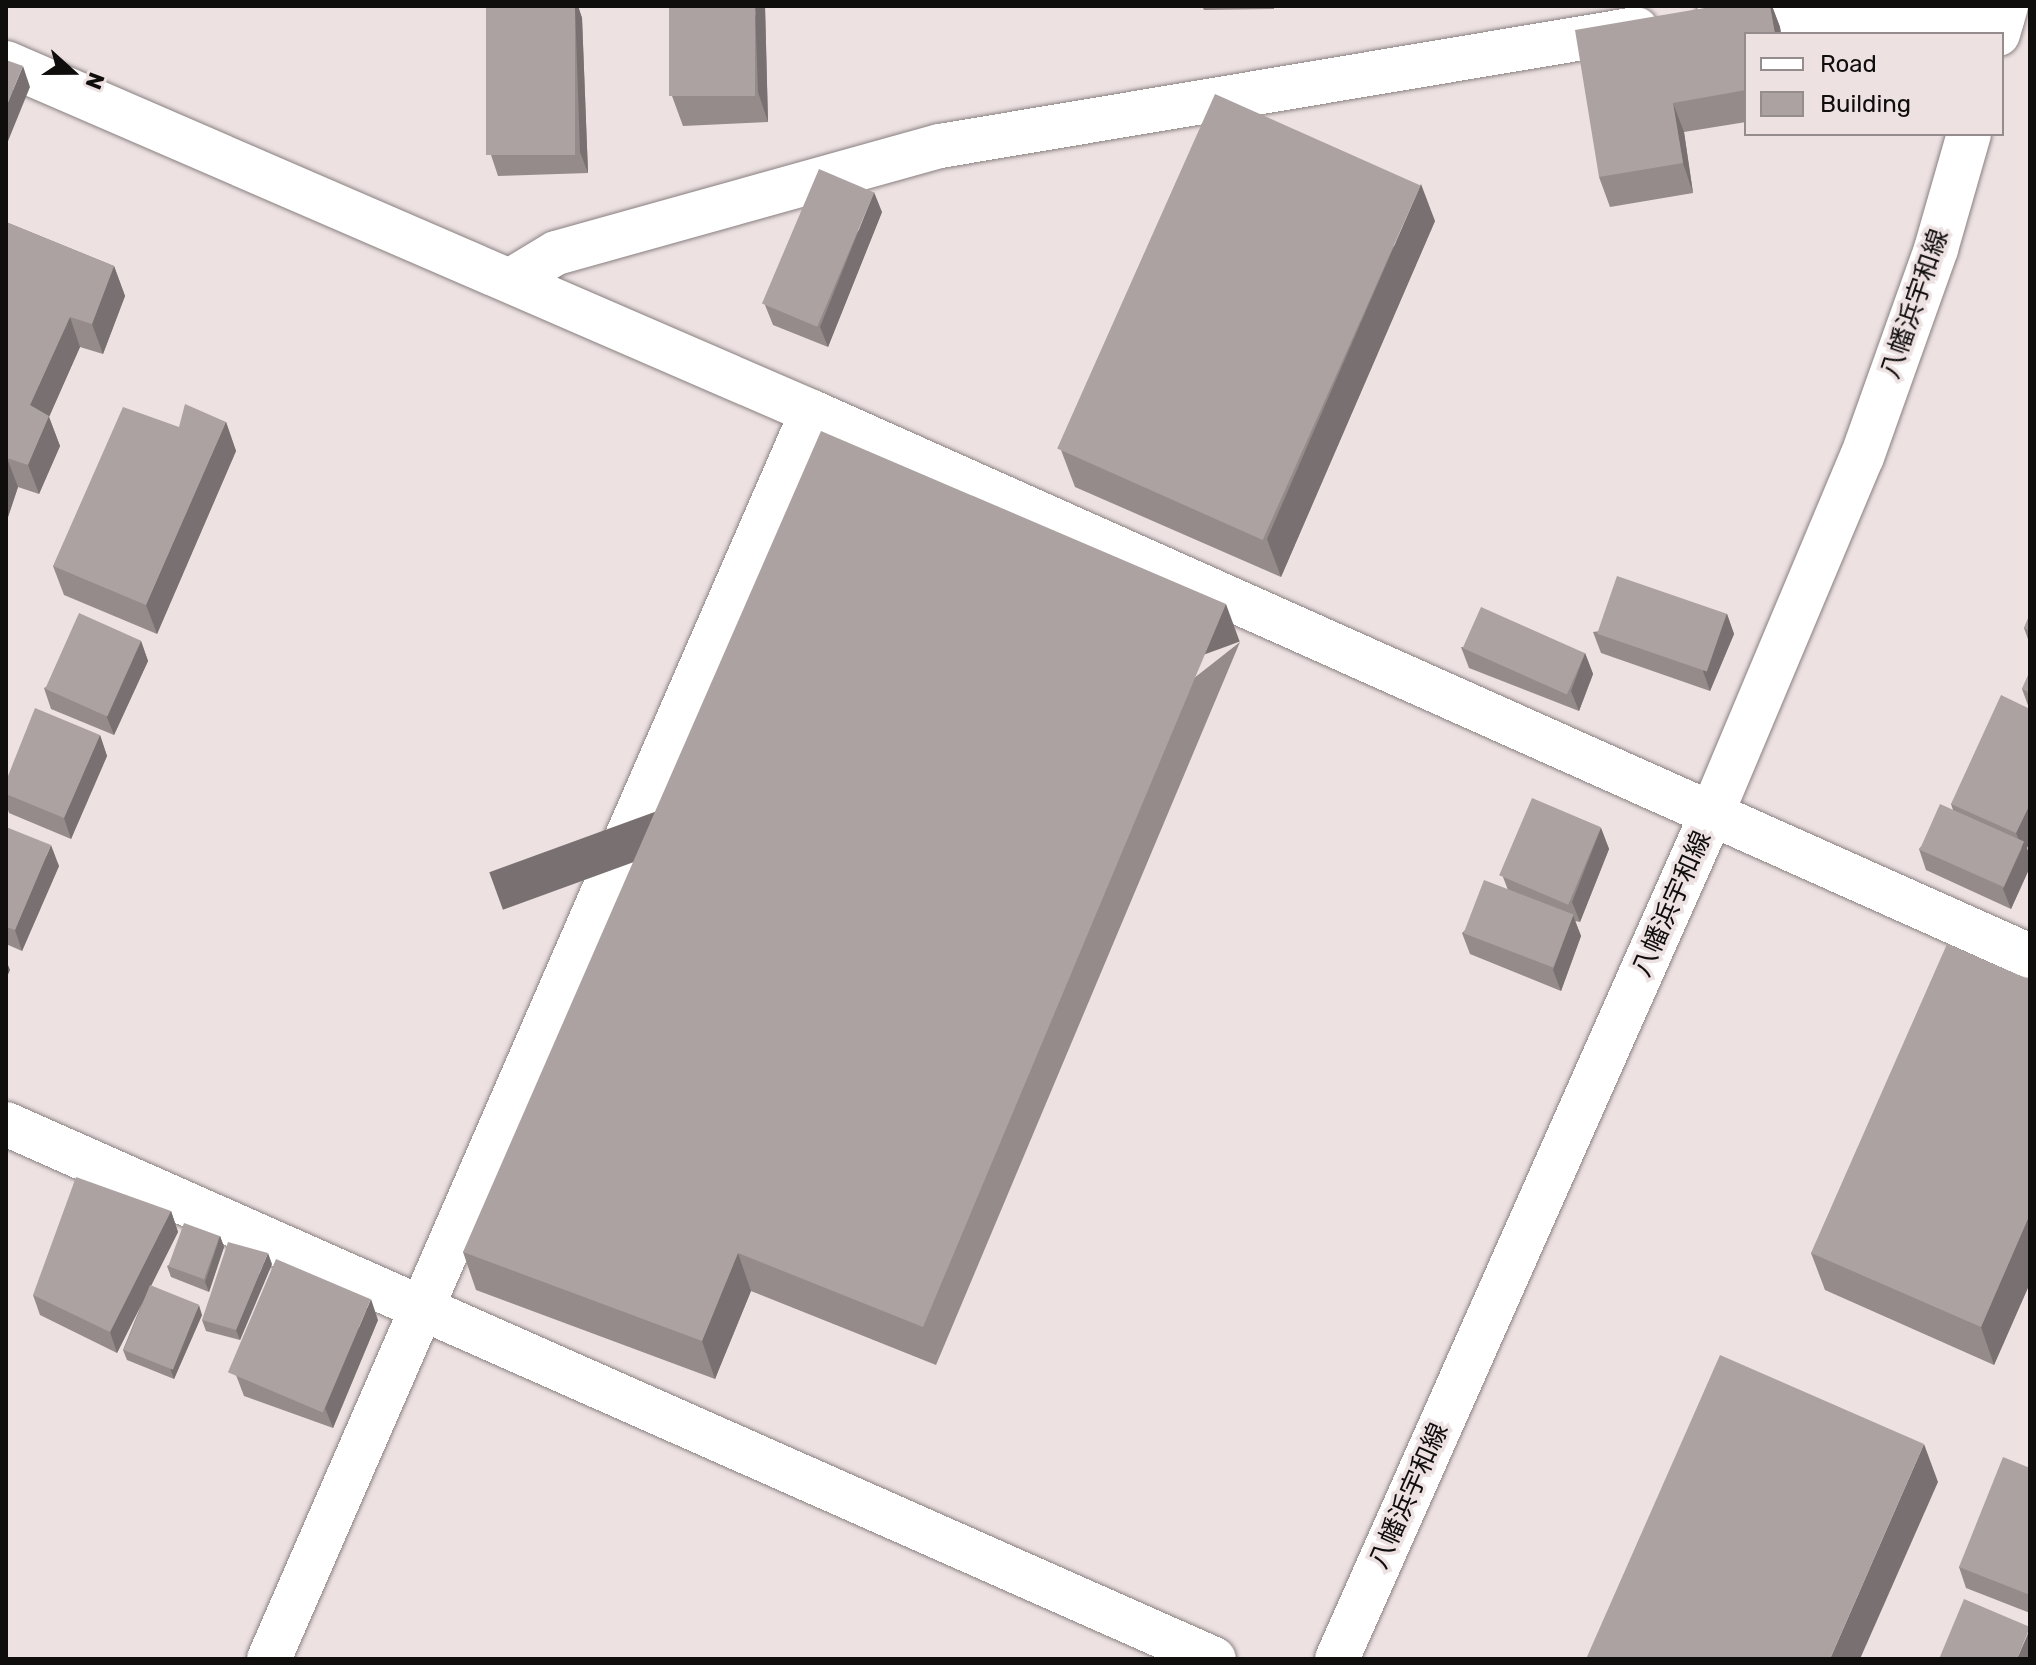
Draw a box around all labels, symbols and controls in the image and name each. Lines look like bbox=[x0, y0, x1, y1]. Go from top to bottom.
north arrow bbox=[32, 32, 112, 112]
legend bbox=[1744, 32, 2004, 136]
text: Road bbox=[1820, 50, 1877, 78]
text: N bbox=[79, 69, 110, 93]
text: Building bbox=[1820, 90, 1911, 118]
street label: 八幡浜宇和線 bbox=[1875, 225, 1955, 383]
street label: 八幡浜宇和線 bbox=[1626, 826, 1718, 982]
street label: 八幡浜宇和線 bbox=[1363, 1418, 1455, 1574]

